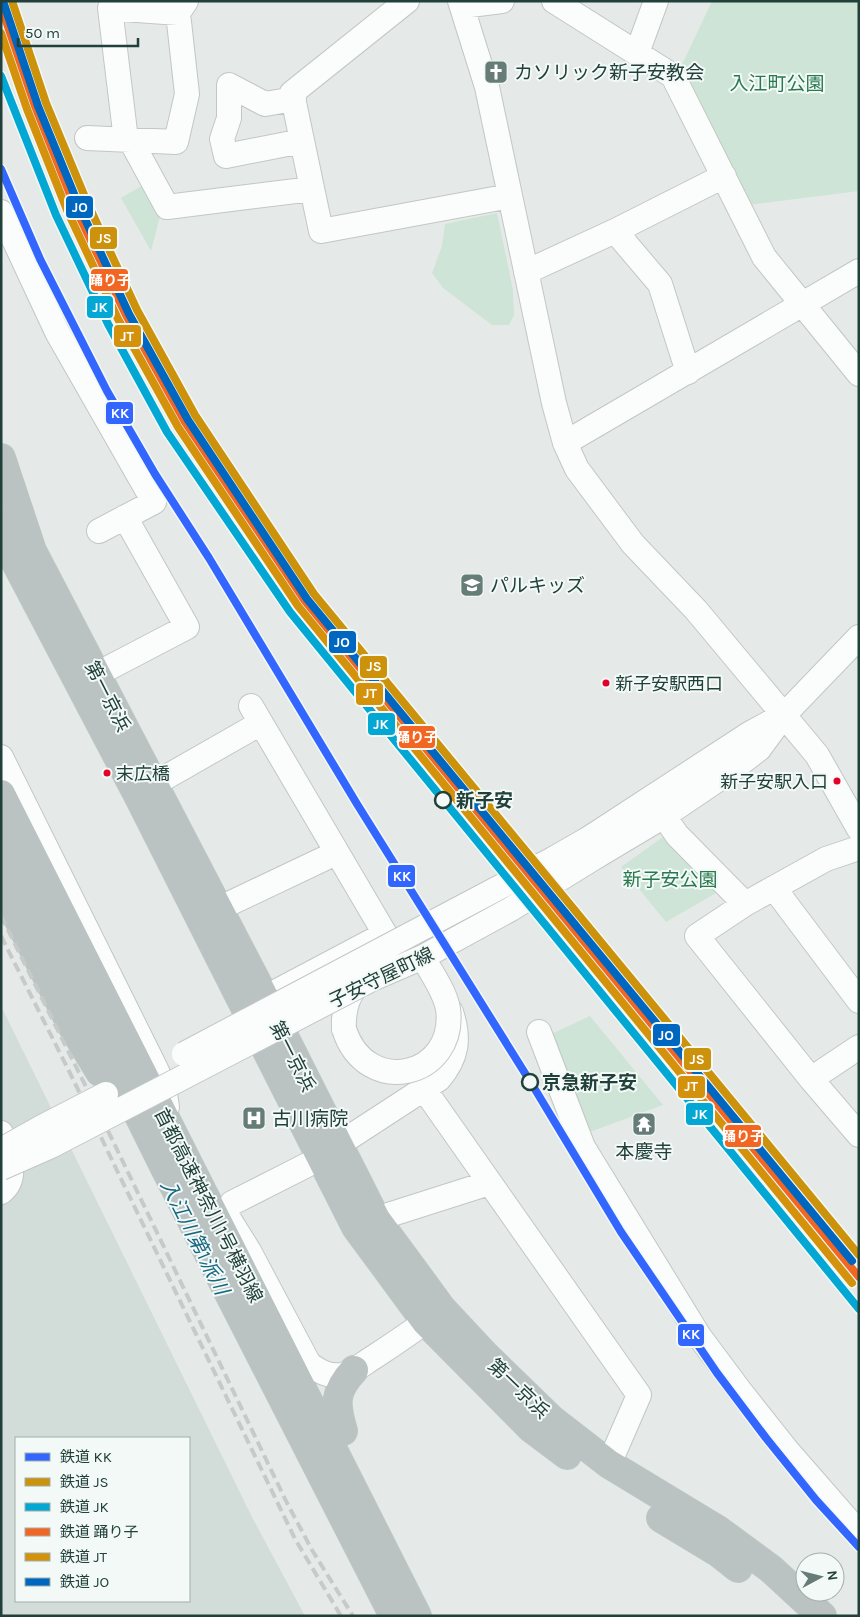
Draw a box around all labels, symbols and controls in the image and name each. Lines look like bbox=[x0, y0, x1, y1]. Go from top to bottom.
scale bar bbox=[18, 15, 138, 47]
text: 50 m bbox=[25, 24, 60, 42]
church icon: カソリック新子安教会 bbox=[483, 59, 509, 85]
place label: カソリック新子安教会 bbox=[514, 62, 704, 84]
park label: 入江町公園 bbox=[729, 73, 825, 95]
line badge: JO bbox=[65, 195, 94, 219]
text: JO bbox=[72, 199, 88, 216]
line badge: JS bbox=[89, 226, 118, 250]
text: JS bbox=[96, 230, 112, 247]
line badge: 踊り子 bbox=[90, 268, 129, 292]
text: 踊り子 bbox=[89, 272, 131, 289]
line badge: JK bbox=[86, 295, 114, 319]
text: JK bbox=[92, 299, 109, 316]
line badge: JT bbox=[113, 324, 142, 348]
text: JT bbox=[120, 328, 134, 345]
line badge: KK bbox=[105, 401, 134, 425]
text: KK bbox=[111, 405, 130, 422]
school or university icon: パルキッズ bbox=[459, 572, 485, 598]
place label: パルキッズ bbox=[490, 575, 585, 597]
line badge: JO bbox=[328, 630, 357, 654]
text: JO bbox=[334, 634, 350, 651]
line badge: JS bbox=[359, 655, 388, 679]
street label: 第一京浜 bbox=[80, 658, 134, 735]
text: JS bbox=[366, 658, 382, 675]
place label: 新子安駅西口 bbox=[615, 673, 723, 695]
marker: 新子安駅西口 bbox=[601, 678, 611, 688]
line badge: JT bbox=[355, 682, 384, 706]
text: JT bbox=[363, 685, 377, 702]
line badge: JK bbox=[367, 712, 396, 736]
text: JK bbox=[373, 716, 390, 733]
line badge: 踊り子 bbox=[398, 725, 436, 749]
text: 踊り子 bbox=[396, 729, 438, 746]
place label: 末広橋 bbox=[116, 763, 170, 785]
marker: 末広橋 bbox=[102, 768, 112, 778]
place label: 新子安駅入口 bbox=[720, 771, 828, 793]
marker: 新子安駅入口 bbox=[832, 776, 842, 786]
place label: 新子安 bbox=[456, 790, 513, 812]
marker: 新子安 bbox=[434, 791, 452, 809]
line badge: KK bbox=[387, 864, 416, 888]
text: KK bbox=[393, 868, 412, 885]
park label: 新子安公園 bbox=[622, 869, 718, 891]
street label: 子安守屋町線 bbox=[325, 943, 437, 1013]
street label: 第一京浜 bbox=[265, 1018, 319, 1095]
line badge: JO bbox=[652, 1023, 681, 1047]
text: JO bbox=[658, 1027, 674, 1044]
line badge: JS bbox=[683, 1047, 712, 1071]
text: JS bbox=[689, 1051, 705, 1068]
place label: 京急新子安 bbox=[542, 1072, 637, 1094]
marker: 京急新子安 bbox=[521, 1073, 539, 1091]
line badge: JT bbox=[677, 1075, 706, 1099]
text: JT bbox=[684, 1078, 698, 1095]
line badge: JK bbox=[685, 1102, 714, 1126]
street label: 首都高速神奈川1号横羽線 bbox=[149, 1105, 267, 1306]
hospital icon: 古川病院 bbox=[241, 1105, 267, 1131]
text: JK bbox=[692, 1106, 709, 1123]
place label: 古川病院 bbox=[272, 1108, 348, 1130]
temple icon: 本慶寺 bbox=[631, 1111, 657, 1137]
line badge: 踊り子 bbox=[724, 1124, 762, 1148]
text: 踊り子 bbox=[722, 1128, 764, 1145]
place label: 本慶寺 bbox=[615, 1141, 673, 1163]
water label: 入江川第1派川 bbox=[156, 1176, 234, 1300]
line badge: KK bbox=[677, 1323, 705, 1347]
text: KK bbox=[682, 1326, 701, 1343]
street label: 第一京浜 bbox=[483, 1354, 553, 1423]
legend bbox=[15, 1437, 190, 1602]
text: 鉄道 KK bbox=[60, 1448, 112, 1466]
text: 鉄道 JS bbox=[60, 1473, 109, 1491]
text: 鉄道 JK bbox=[60, 1498, 109, 1516]
text: 鉄道 踊り子 bbox=[60, 1523, 139, 1541]
text: 鉄道 JT bbox=[60, 1548, 108, 1566]
north arrow bbox=[795, 1552, 845, 1602]
text: N bbox=[823, 1569, 841, 1581]
text: 鉄道 JO bbox=[60, 1573, 109, 1591]

